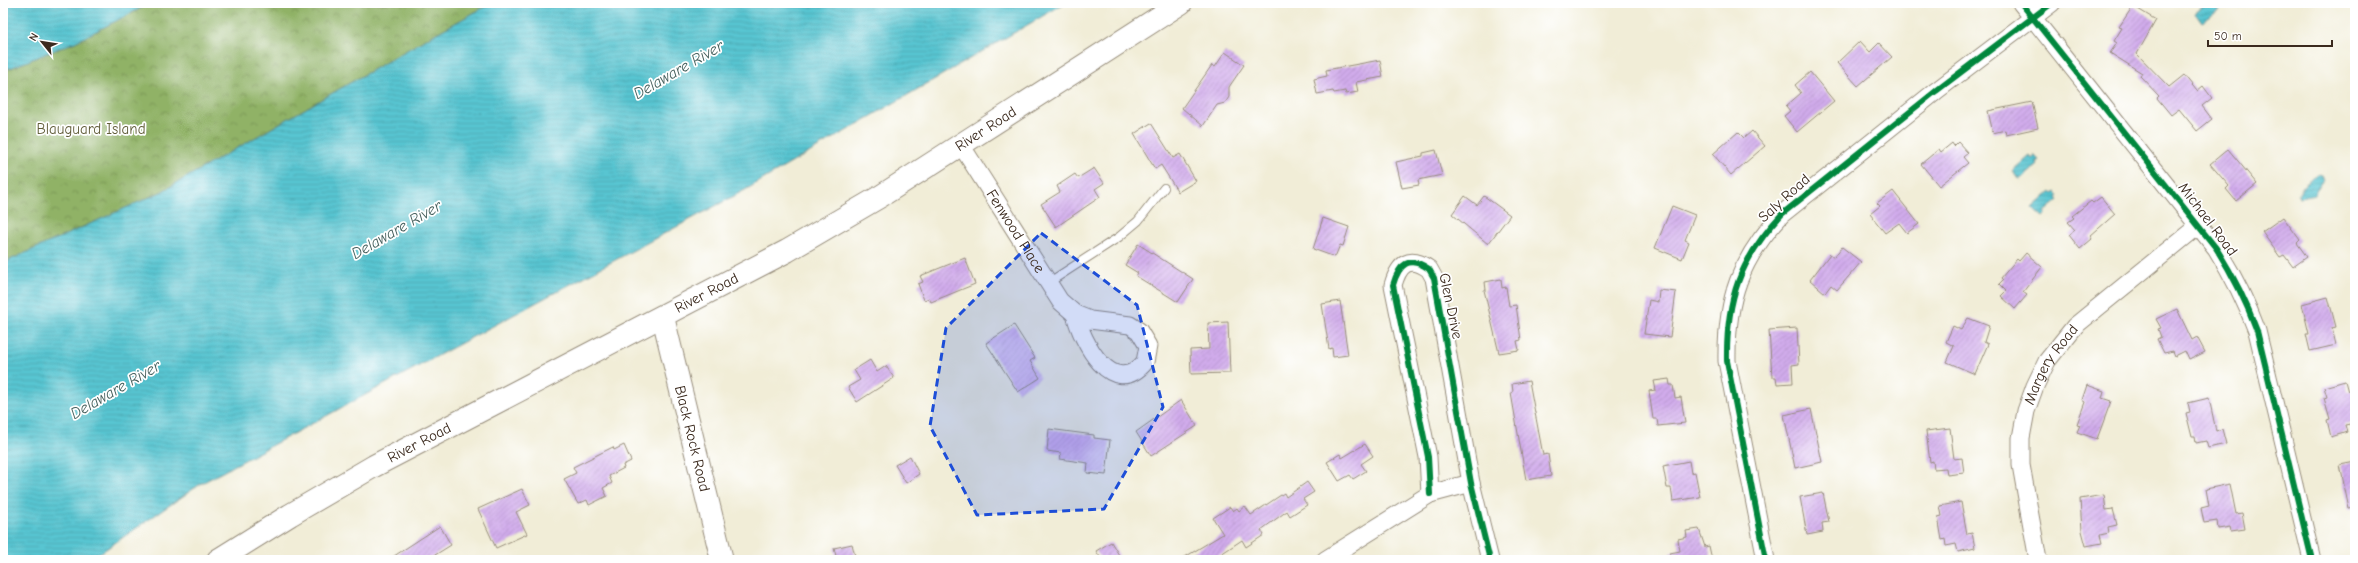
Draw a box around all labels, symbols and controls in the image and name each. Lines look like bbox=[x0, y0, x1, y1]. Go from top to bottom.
north arrow bbox=[22, 22, 62, 62]
scale bar bbox=[2208, 22, 2332, 48]
text: 50 m bbox=[2214, 29, 2242, 43]
text: N bbox=[26, 31, 41, 44]
water label: Delaware River bbox=[630, 36, 727, 103]
street label: River Road bbox=[952, 102, 1020, 155]
park label: Blauguard Island bbox=[36, 120, 146, 138]
street label: Saly Road bbox=[1754, 170, 1814, 226]
street label: Michael Road bbox=[2175, 179, 2241, 259]
street label: Fenwood Place bbox=[983, 186, 1049, 277]
water label: Delaware River bbox=[348, 196, 445, 263]
street label: River Road bbox=[672, 269, 741, 317]
street label: Glen Drive bbox=[1435, 271, 1467, 341]
street label: Margery Road bbox=[2020, 321, 2082, 407]
water label: Delaware River bbox=[67, 356, 164, 423]
street label: Black Rock Road bbox=[671, 384, 714, 493]
street label: River Road bbox=[384, 419, 454, 466]

